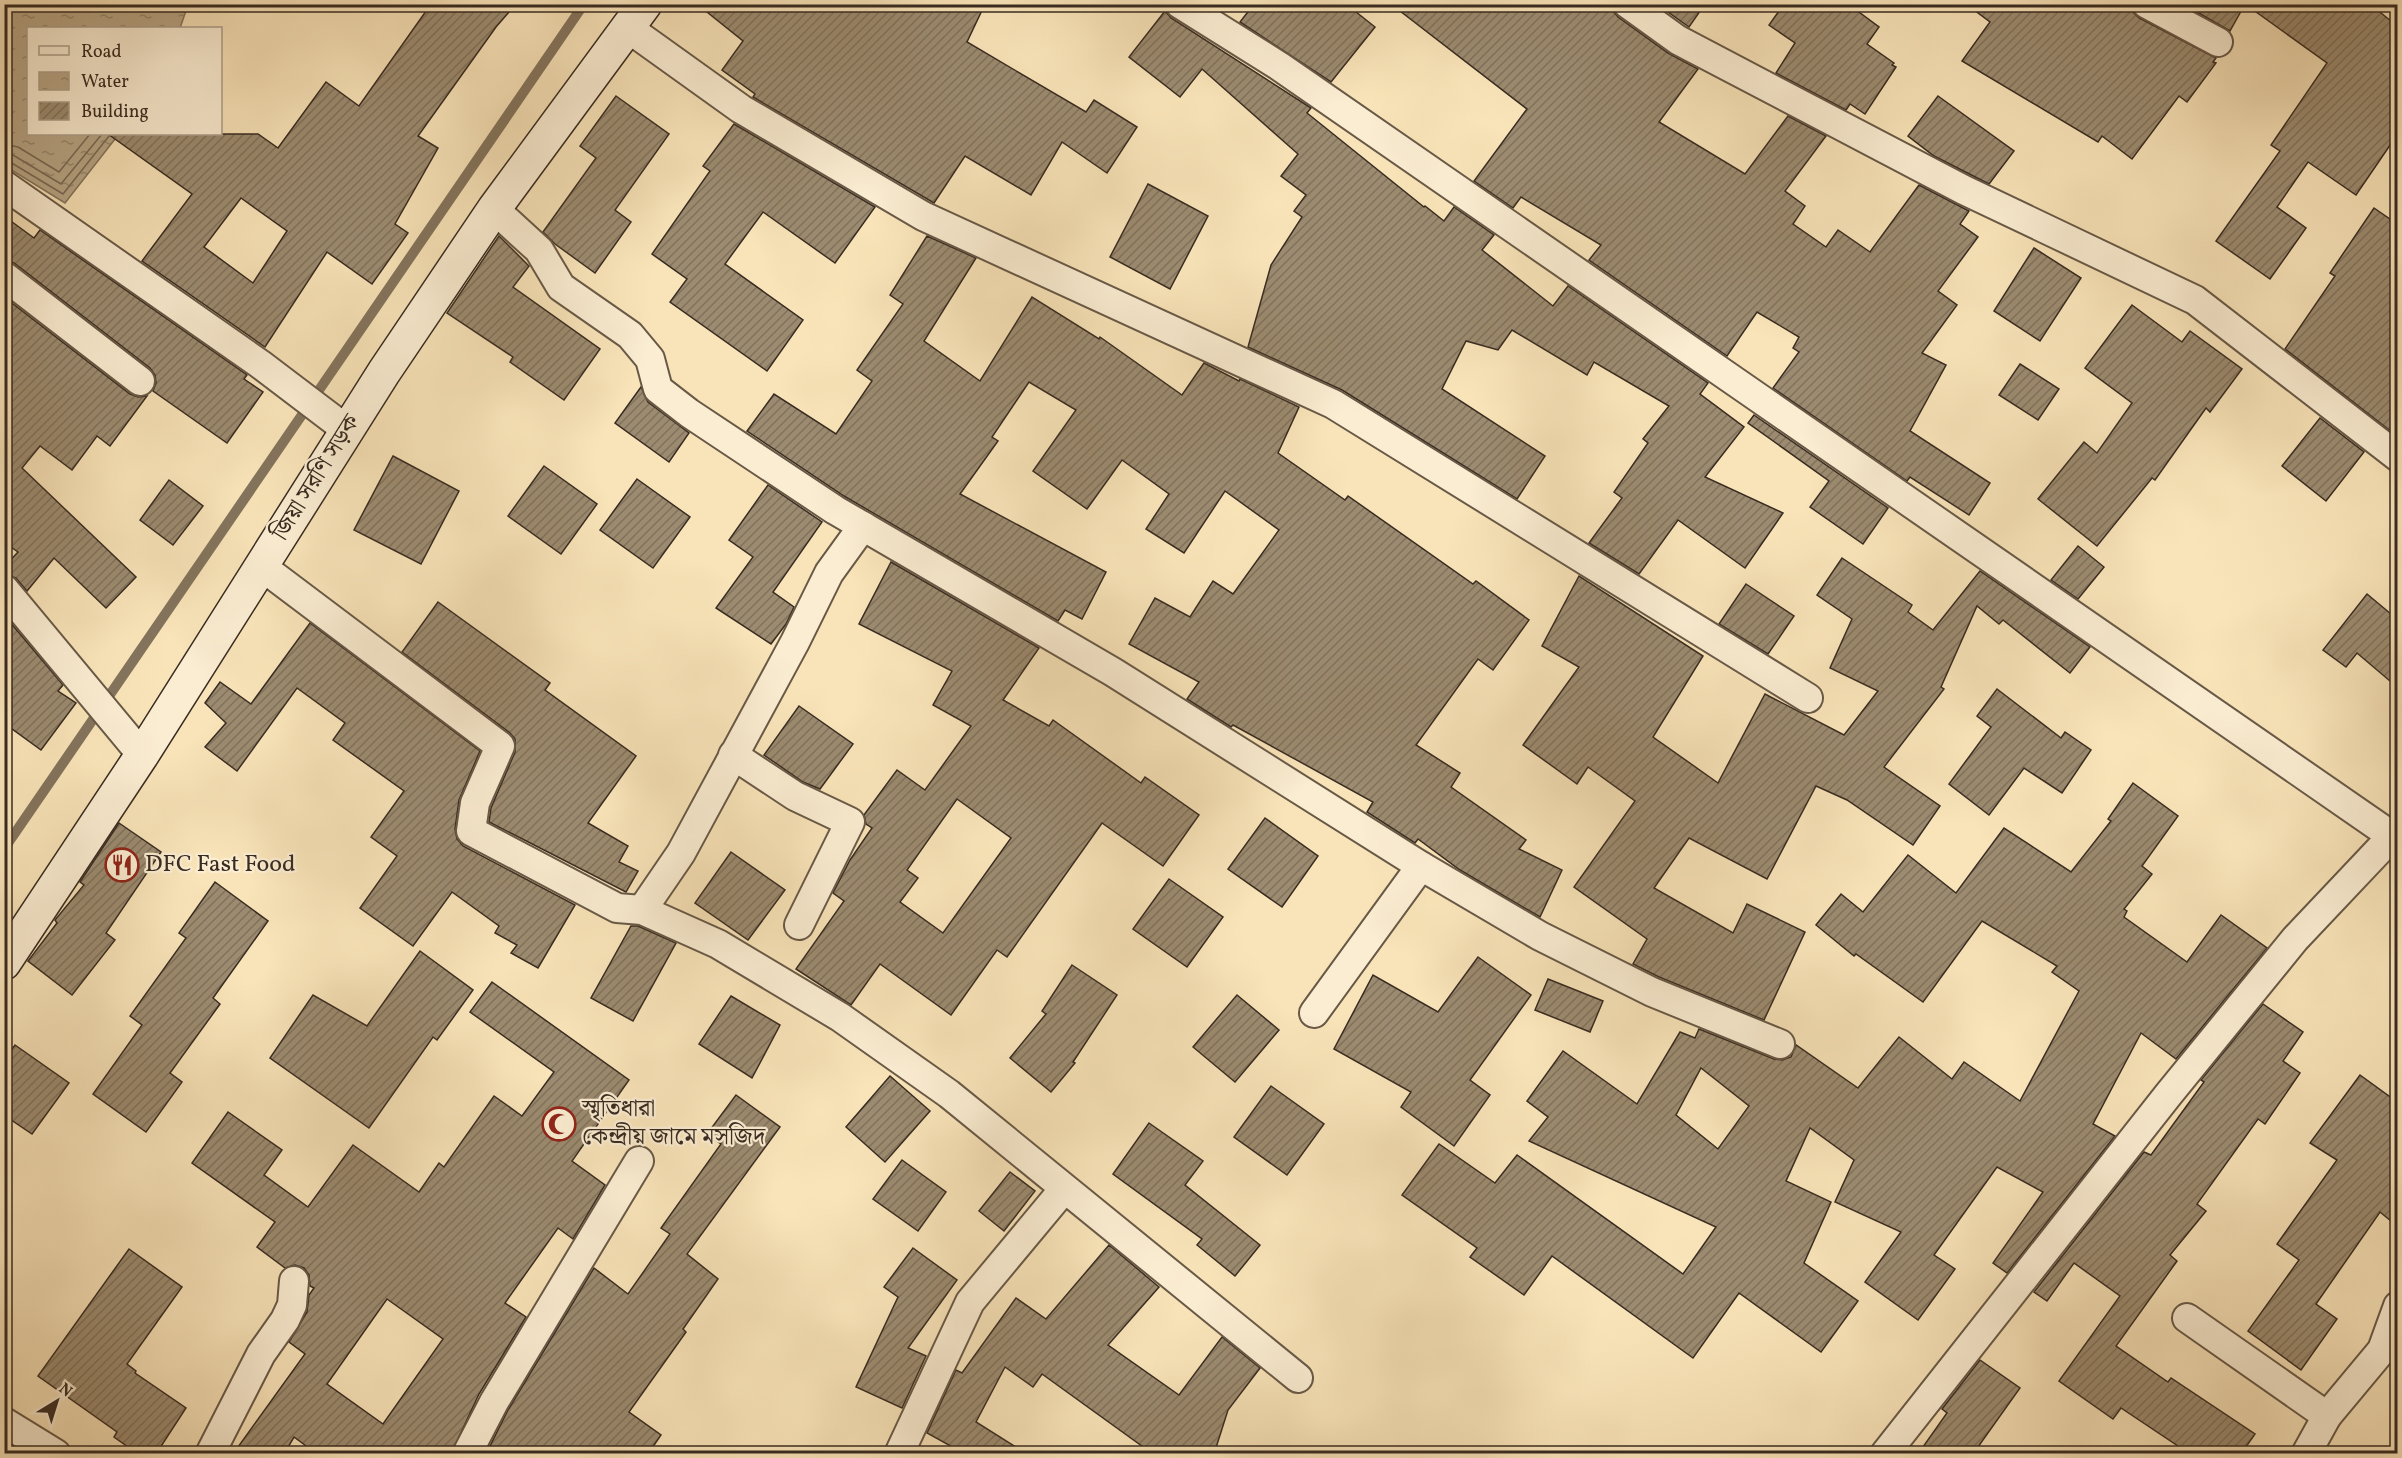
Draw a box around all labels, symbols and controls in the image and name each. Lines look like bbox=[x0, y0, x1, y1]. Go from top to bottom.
legend bbox=[27, 27, 222, 135]
text: Road bbox=[81, 40, 122, 65]
text: Water bbox=[81, 70, 129, 95]
text: Building bbox=[81, 100, 149, 125]
street label: জিয়া সরণি সড়ক bbox=[264, 407, 370, 548]
restaurant icon: DFC Fast Food bbox=[104, 847, 140, 883]
place label: DFC Fast Food bbox=[145, 848, 296, 882]
place label: স্মৃতিধারা কেন্দ্রীয় জামে মসজিদ bbox=[581, 1093, 766, 1155]
mosque icon: স্মৃতিধারা কেন্দ্রীয় জামে মসজিদ bbox=[541, 1106, 577, 1142]
north arrow bbox=[27, 1371, 87, 1431]
text: N bbox=[54, 1379, 77, 1403]

